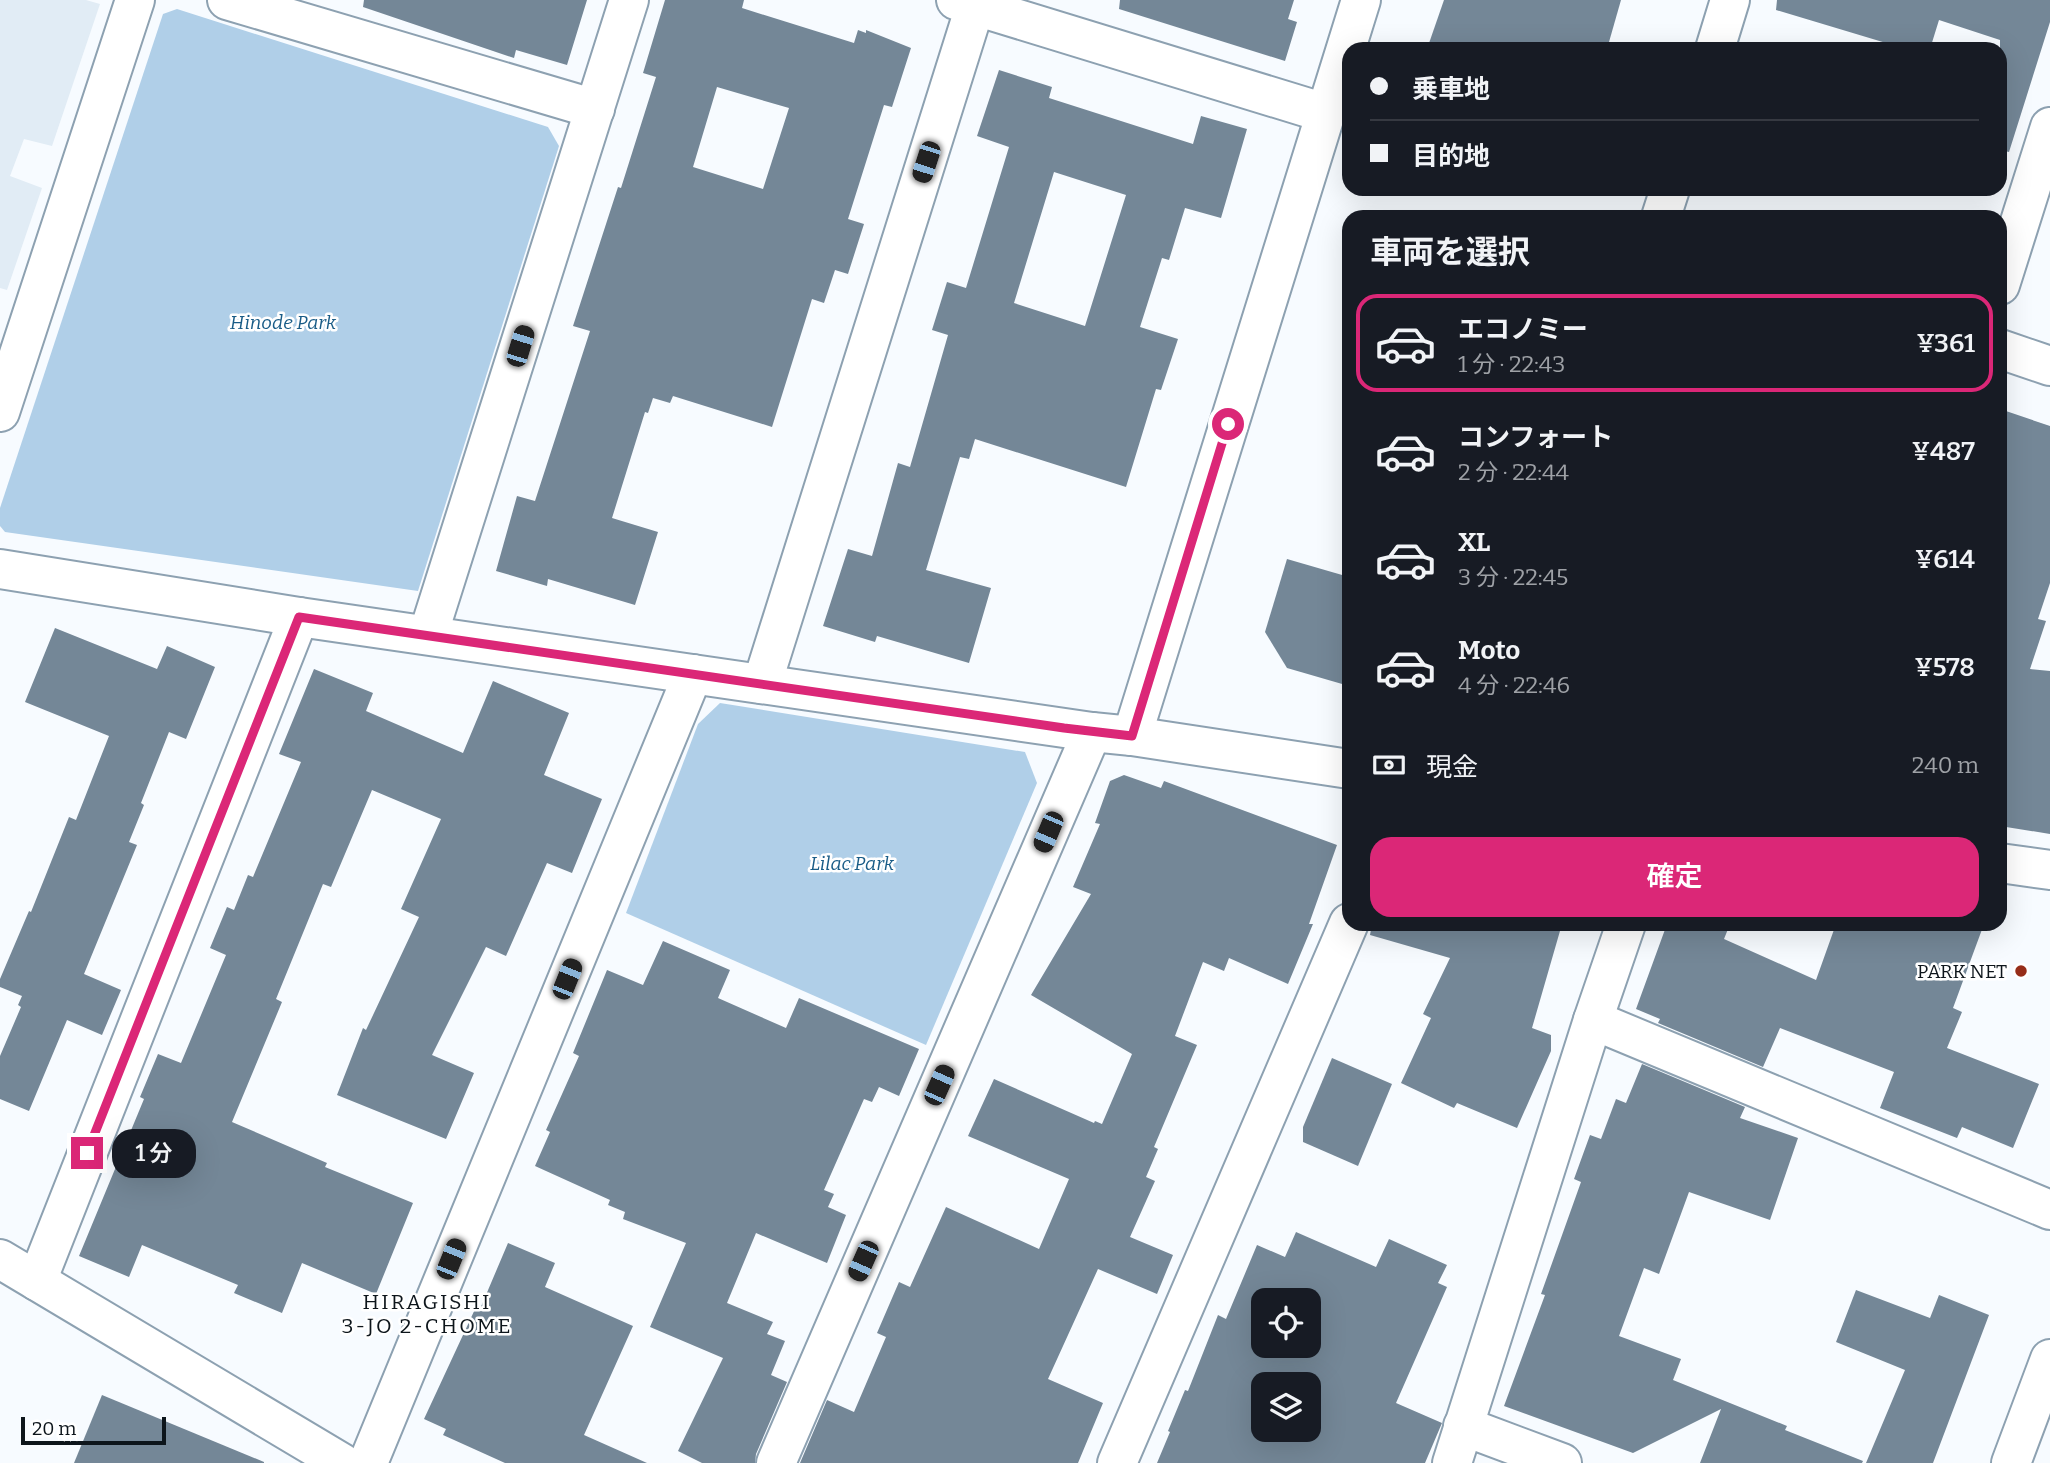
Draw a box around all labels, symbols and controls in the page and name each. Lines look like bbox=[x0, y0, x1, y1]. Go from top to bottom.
text: 乗車地 bbox=[1412, 74, 1490, 105]
car bbox=[910, 139, 943, 185]
text: 目的地 bbox=[1412, 141, 1490, 172]
text: 車両を選択 bbox=[1370, 233, 1530, 271]
park label: Hinode Park bbox=[230, 311, 337, 334]
icon: car bbox=[1374, 312, 1437, 375]
text: エコノミー bbox=[1458, 314, 1588, 345]
car bbox=[504, 323, 537, 369]
text: ¥361 bbox=[1916, 328, 1975, 359]
text: 1 分 · 22:43 bbox=[1458, 350, 1565, 378]
route start bbox=[1212, 408, 1244, 440]
icon: car bbox=[1374, 420, 1437, 483]
text: コンフォート bbox=[1458, 422, 1613, 453]
text: ¥487 bbox=[1912, 436, 1975, 467]
text: 2 分 · 22:44 bbox=[1458, 458, 1569, 486]
text: XL bbox=[1458, 527, 1490, 558]
icon: car bbox=[1374, 528, 1437, 591]
text: ¥614 bbox=[1915, 544, 1975, 575]
text: 3 分 · 22:45 bbox=[1458, 563, 1568, 591]
text: Moto bbox=[1458, 635, 1520, 666]
icon: car bbox=[1374, 636, 1437, 699]
text: ¥578 bbox=[1915, 652, 1975, 683]
text: 4 分 · 22:46 bbox=[1458, 671, 1570, 699]
icon: cash bbox=[1370, 746, 1408, 784]
text: 240 m bbox=[1912, 751, 1979, 779]
text: 現金 bbox=[1426, 752, 1478, 783]
car bbox=[1031, 809, 1066, 855]
button: 確定 bbox=[1370, 837, 1979, 917]
park label: Lilac Park bbox=[810, 852, 895, 875]
car bbox=[550, 956, 585, 1002]
place label: PARK NET bbox=[1917, 960, 2007, 983]
marker: PARK NET bbox=[2013, 963, 2029, 979]
car bbox=[921, 1062, 958, 1108]
callout: 1 分 bbox=[112, 1128, 196, 1178]
route end bbox=[71, 1137, 103, 1169]
text: 1 分 bbox=[135, 1139, 173, 1167]
car bbox=[434, 1236, 469, 1282]
car bbox=[845, 1238, 882, 1284]
map controls bbox=[1251, 1288, 1321, 1442]
button: locate bbox=[1251, 1288, 1321, 1358]
district label: HIRAGISHI 3-JO 2-CHOME bbox=[341, 1289, 513, 1339]
button: layers bbox=[1251, 1372, 1321, 1442]
scale bar bbox=[21, 1414, 166, 1446]
text: 20 m bbox=[32, 1417, 76, 1440]

